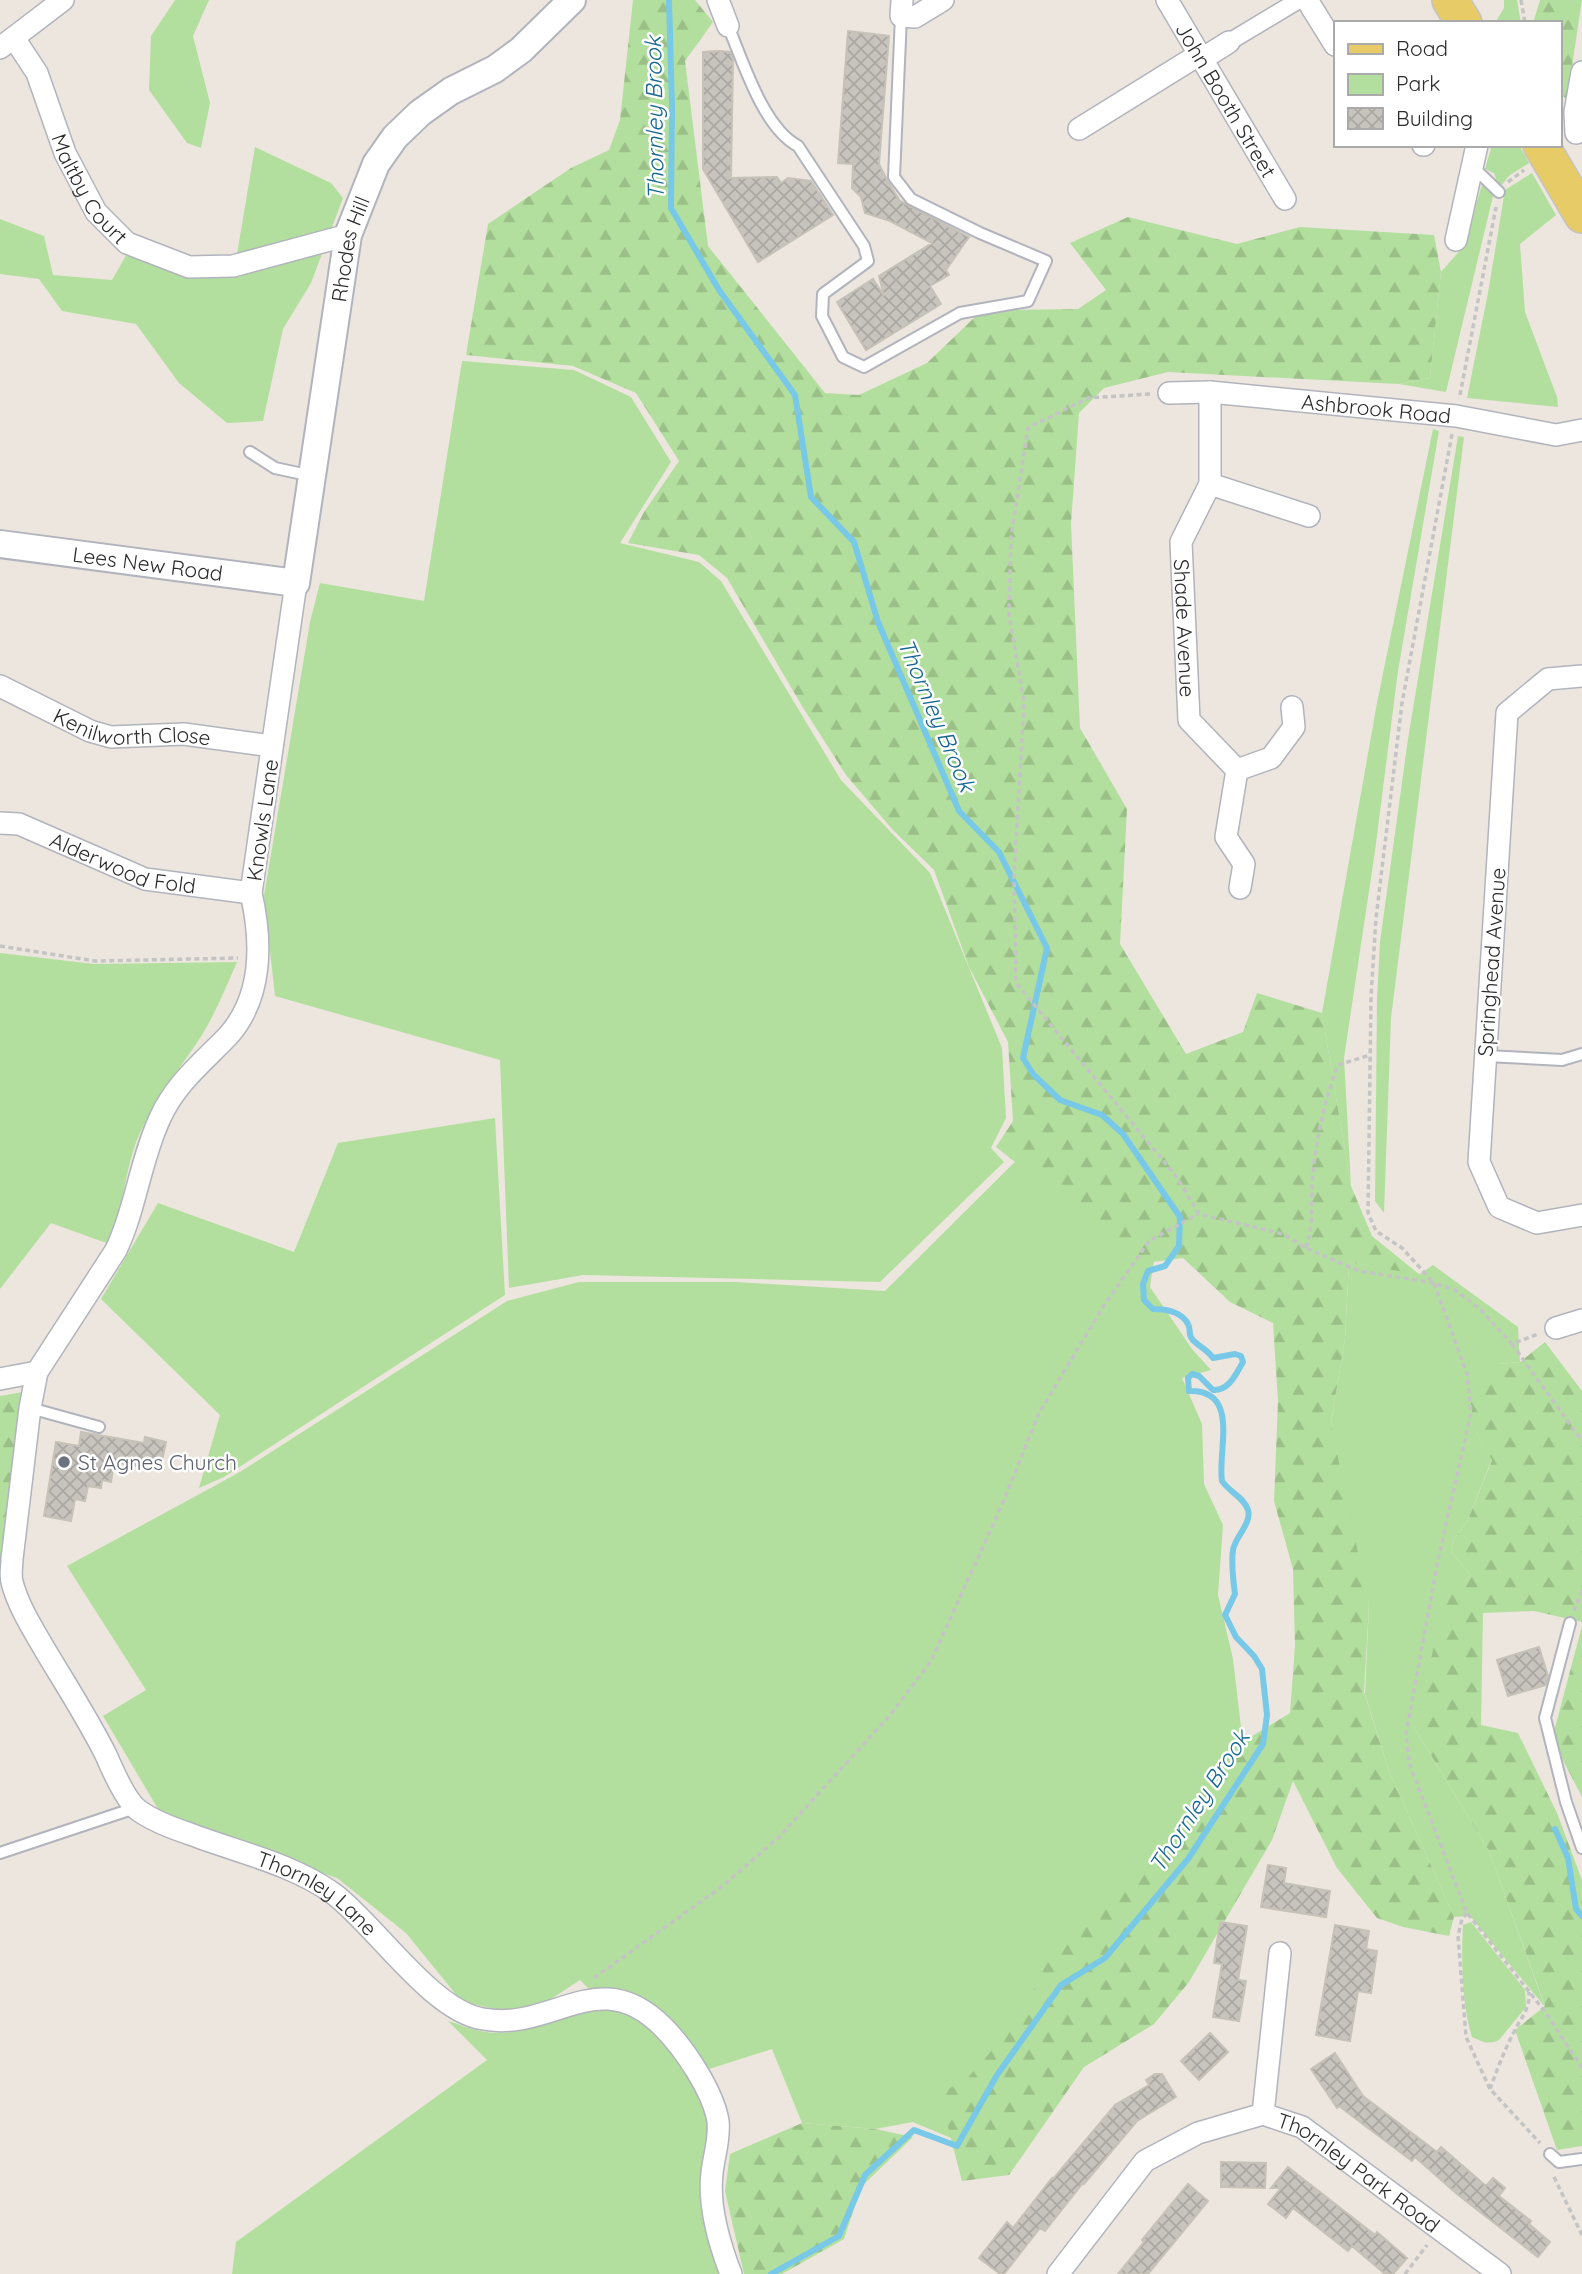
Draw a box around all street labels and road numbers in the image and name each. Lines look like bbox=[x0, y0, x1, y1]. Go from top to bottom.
street label: John Booth Street bbox=[1170, 18, 1282, 182]
street label: Maltby Court bbox=[46, 130, 133, 249]
street label: Rhodes Hill bbox=[325, 192, 375, 304]
street label: Ashbrook Road bbox=[1300, 388, 1452, 428]
street label: Lees New Road bbox=[71, 541, 224, 586]
street label: Shade Avenue bbox=[1169, 558, 1201, 698]
street label: Kenilworth Close bbox=[49, 702, 212, 751]
street label: Knowls Lane bbox=[241, 757, 283, 883]
street label: Alderwood Fold bbox=[46, 826, 197, 899]
street label: Springhead Avenue bbox=[1471, 867, 1511, 1057]
street label: Thornley Lane bbox=[254, 1845, 383, 1941]
street label: Thornley Park Road bbox=[1274, 2107, 1445, 2238]

